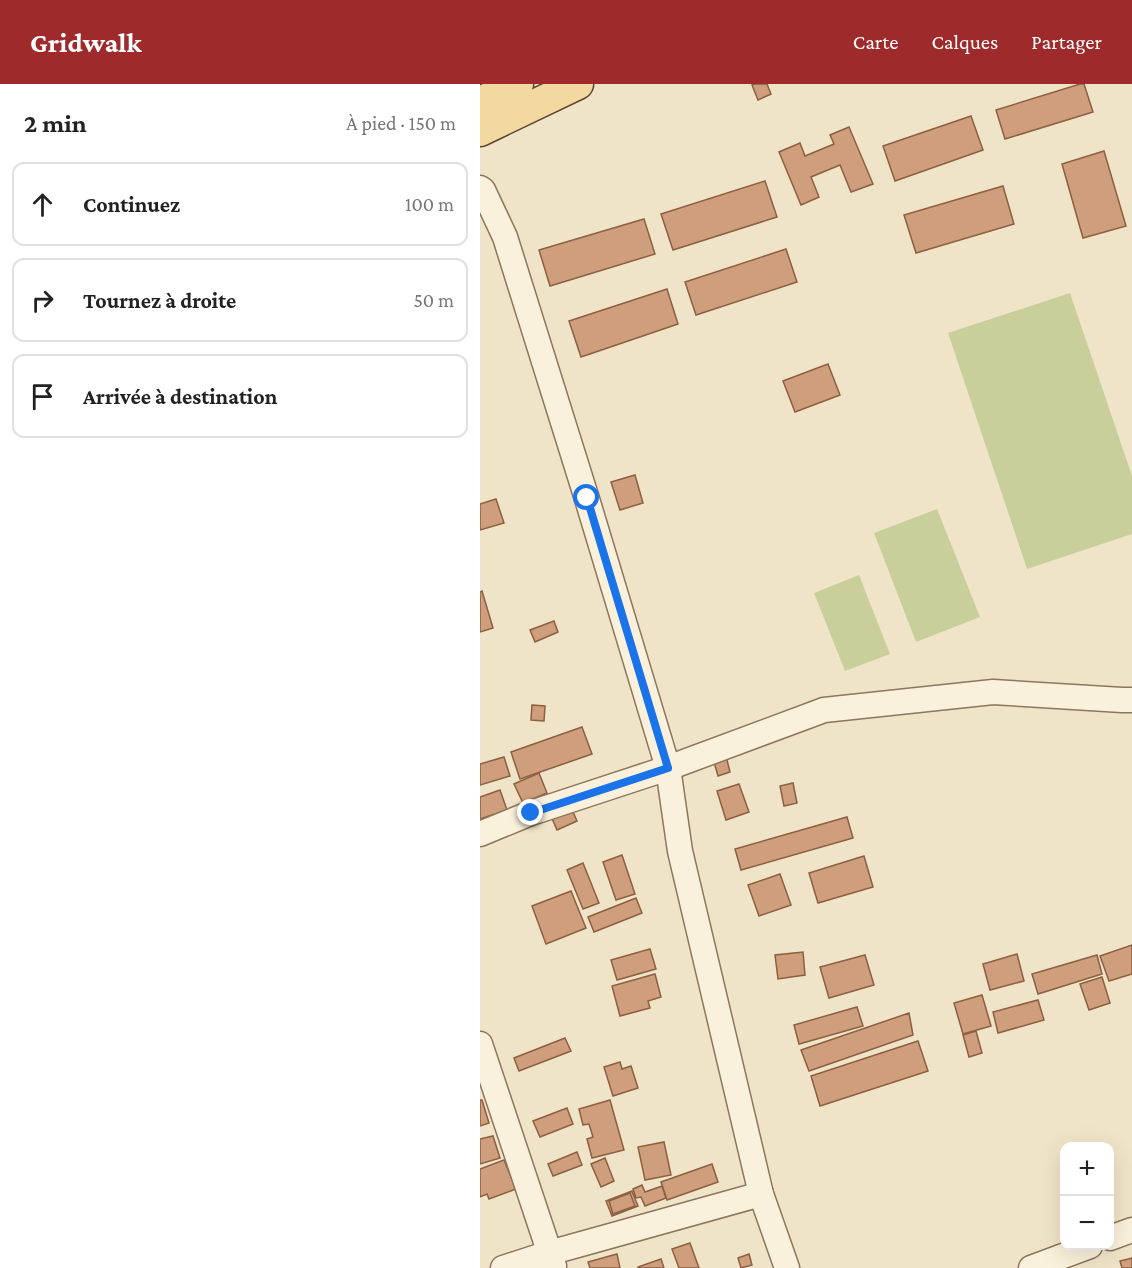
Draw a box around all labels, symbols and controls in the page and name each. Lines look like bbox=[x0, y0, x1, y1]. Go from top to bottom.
text: Gridwalk bbox=[30, 27, 142, 58]
text: Carte bbox=[853, 30, 898, 54]
text: Calques bbox=[931, 30, 998, 54]
text: Partager bbox=[1031, 30, 1102, 54]
text: 2 min bbox=[24, 109, 87, 138]
text: À pied · 150 m bbox=[346, 112, 456, 134]
icon: ahead bbox=[26, 188, 59, 221]
text: Continuez bbox=[83, 192, 180, 217]
text: 100 m bbox=[405, 193, 454, 215]
icon: right bbox=[26, 284, 59, 317]
text: Tournez à droite bbox=[83, 288, 236, 313]
text: 50 m bbox=[413, 289, 454, 311]
icon: arrive bbox=[26, 380, 59, 413]
text: Arrivée à destination bbox=[83, 384, 277, 409]
route start bbox=[573, 484, 599, 510]
route end bbox=[517, 799, 543, 825]
map controls bbox=[1060, 1142, 1114, 1250]
button: + bbox=[1060, 1142, 1114, 1196]
button: − bbox=[1060, 1196, 1114, 1250]

